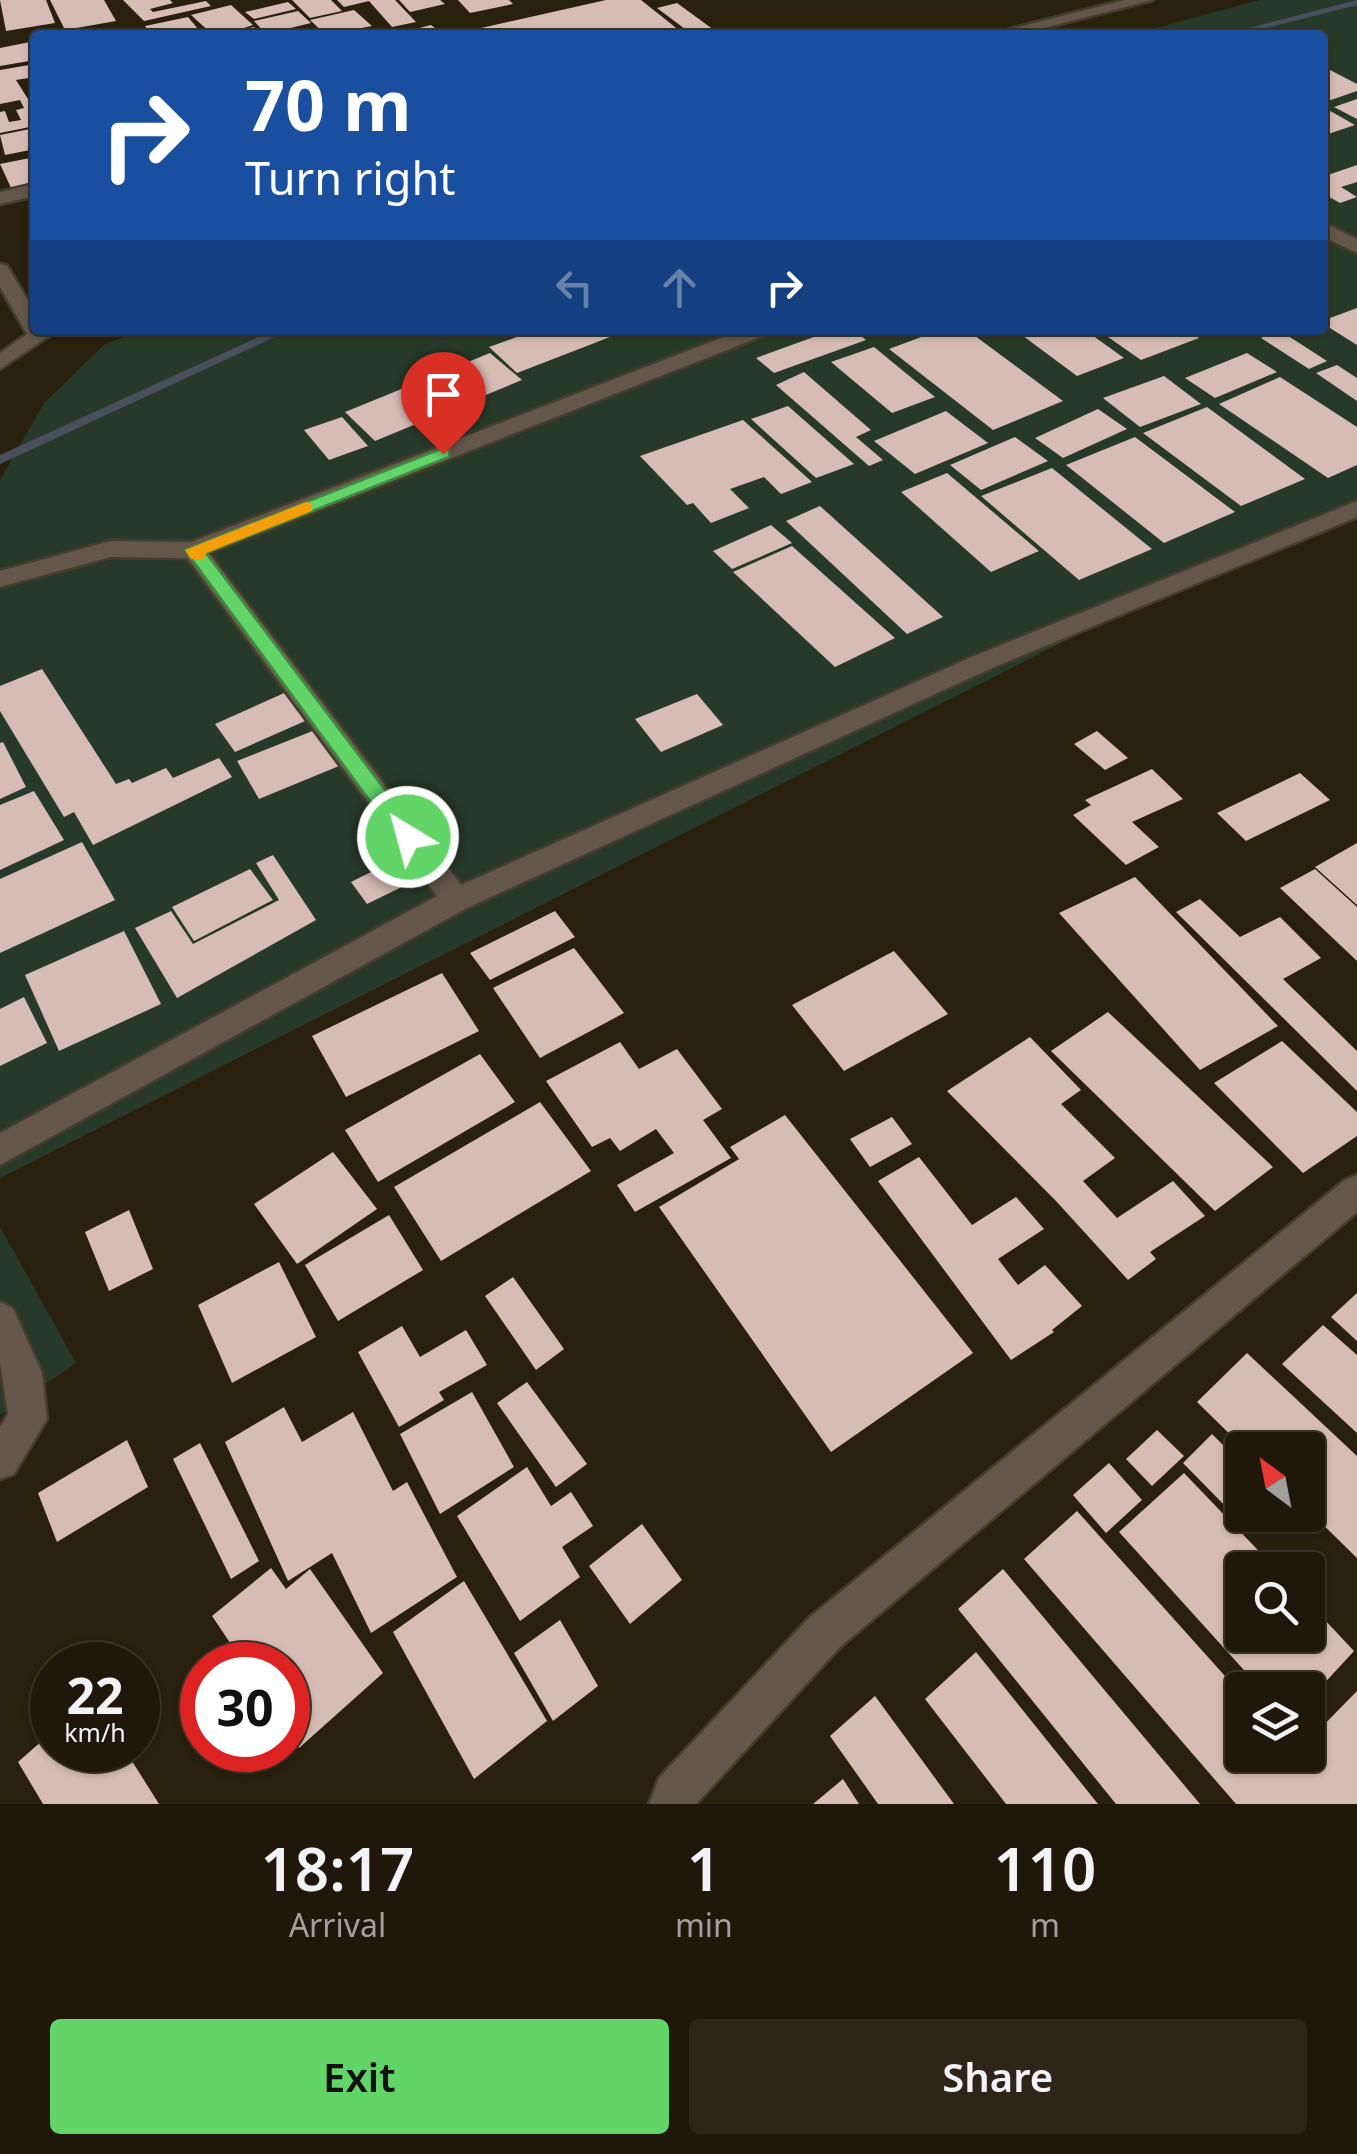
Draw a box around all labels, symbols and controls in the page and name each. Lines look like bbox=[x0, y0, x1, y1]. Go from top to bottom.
text: 70 m bbox=[245, 56, 412, 152]
icon: right bbox=[80, 70, 210, 200]
text: Turn right bbox=[245, 147, 456, 208]
icon: left bbox=[547, 260, 602, 315]
icon: ahead bbox=[652, 260, 707, 315]
icon: right bbox=[757, 260, 812, 315]
pin bbox=[401, 352, 486, 455]
icon: arrive bbox=[416, 367, 471, 422]
position arrow bbox=[356, 785, 460, 889]
north arrow bbox=[1225, 1432, 1325, 1532]
map controls bbox=[1225, 1432, 1325, 1772]
button: search bbox=[1225, 1552, 1325, 1652]
speed limit sign: 30 bbox=[180, 1642, 310, 1772]
text: 22 bbox=[66, 1661, 124, 1729]
button: layers bbox=[1225, 1672, 1325, 1772]
text: km/h bbox=[64, 1715, 126, 1749]
text: 18:17 bbox=[261, 1827, 414, 1909]
text: 1 bbox=[687, 1827, 721, 1909]
text: 110 bbox=[993, 1827, 1096, 1909]
text: Arrival bbox=[289, 1903, 386, 1946]
text: min bbox=[675, 1903, 733, 1946]
text: m bbox=[1030, 1903, 1060, 1946]
button: Exit bbox=[50, 2019, 669, 2134]
button: Share bbox=[689, 2019, 1307, 2134]

